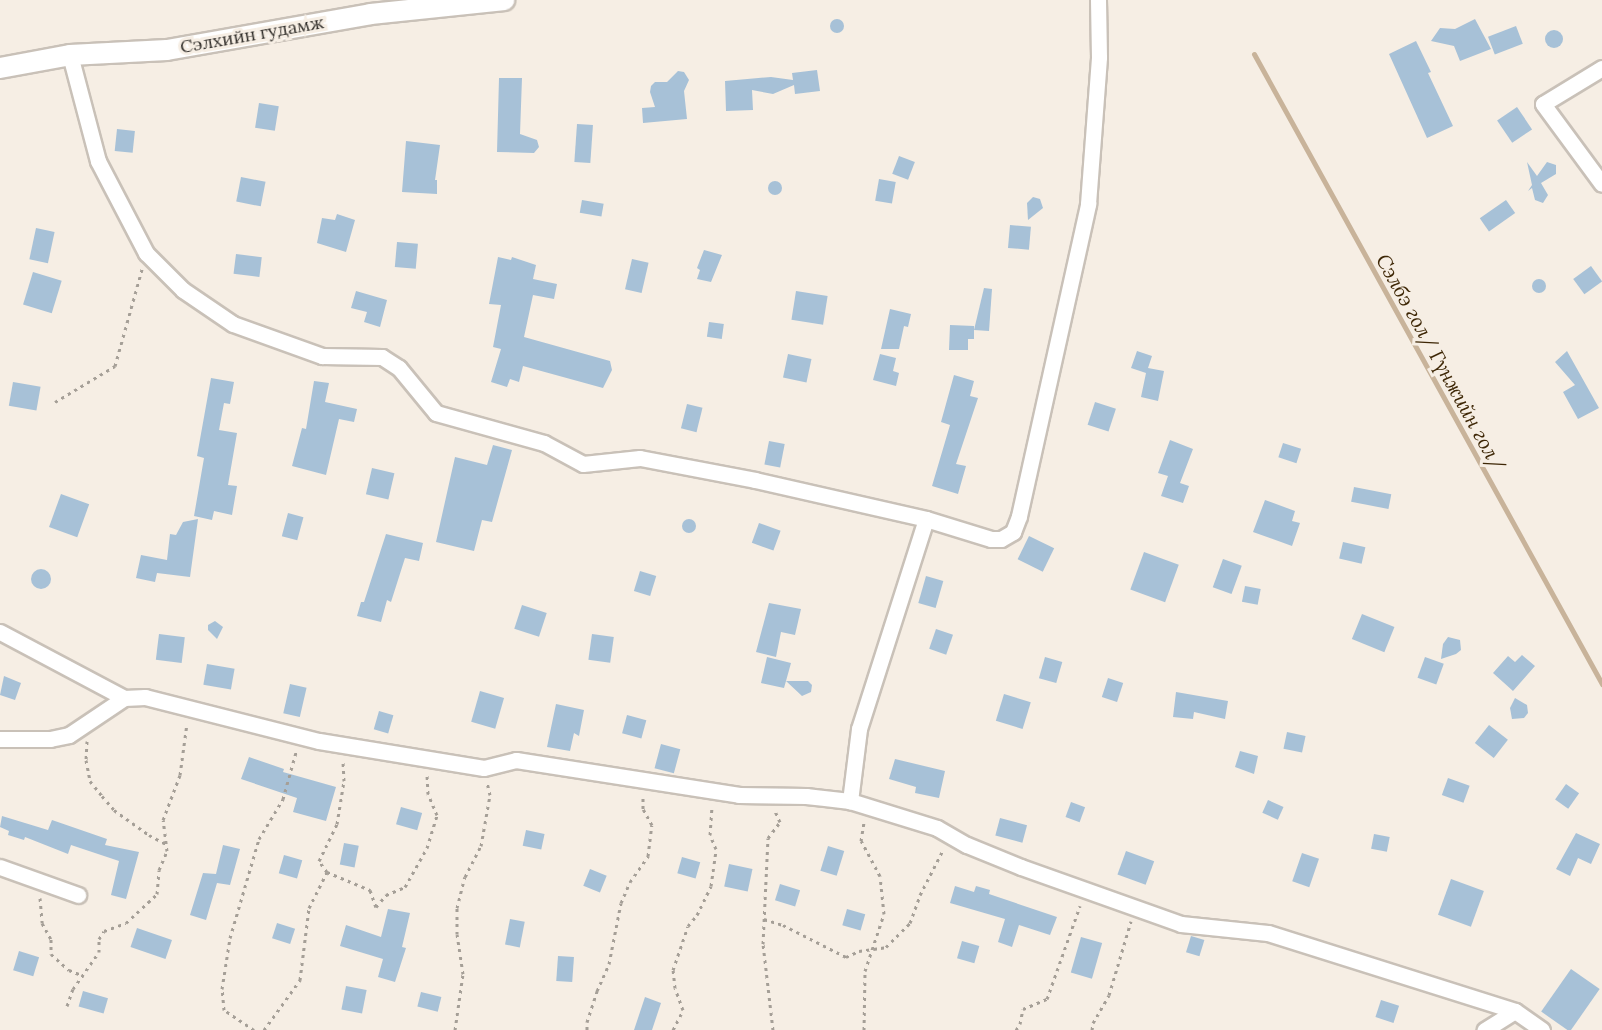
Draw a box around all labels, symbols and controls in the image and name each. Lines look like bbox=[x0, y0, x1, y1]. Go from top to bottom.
street label: Сэлхийн гудамж bbox=[179, 12, 325, 58]
water label: Сэлбэ гол/ Гүнжийн гол/ bbox=[1371, 250, 1511, 474]

